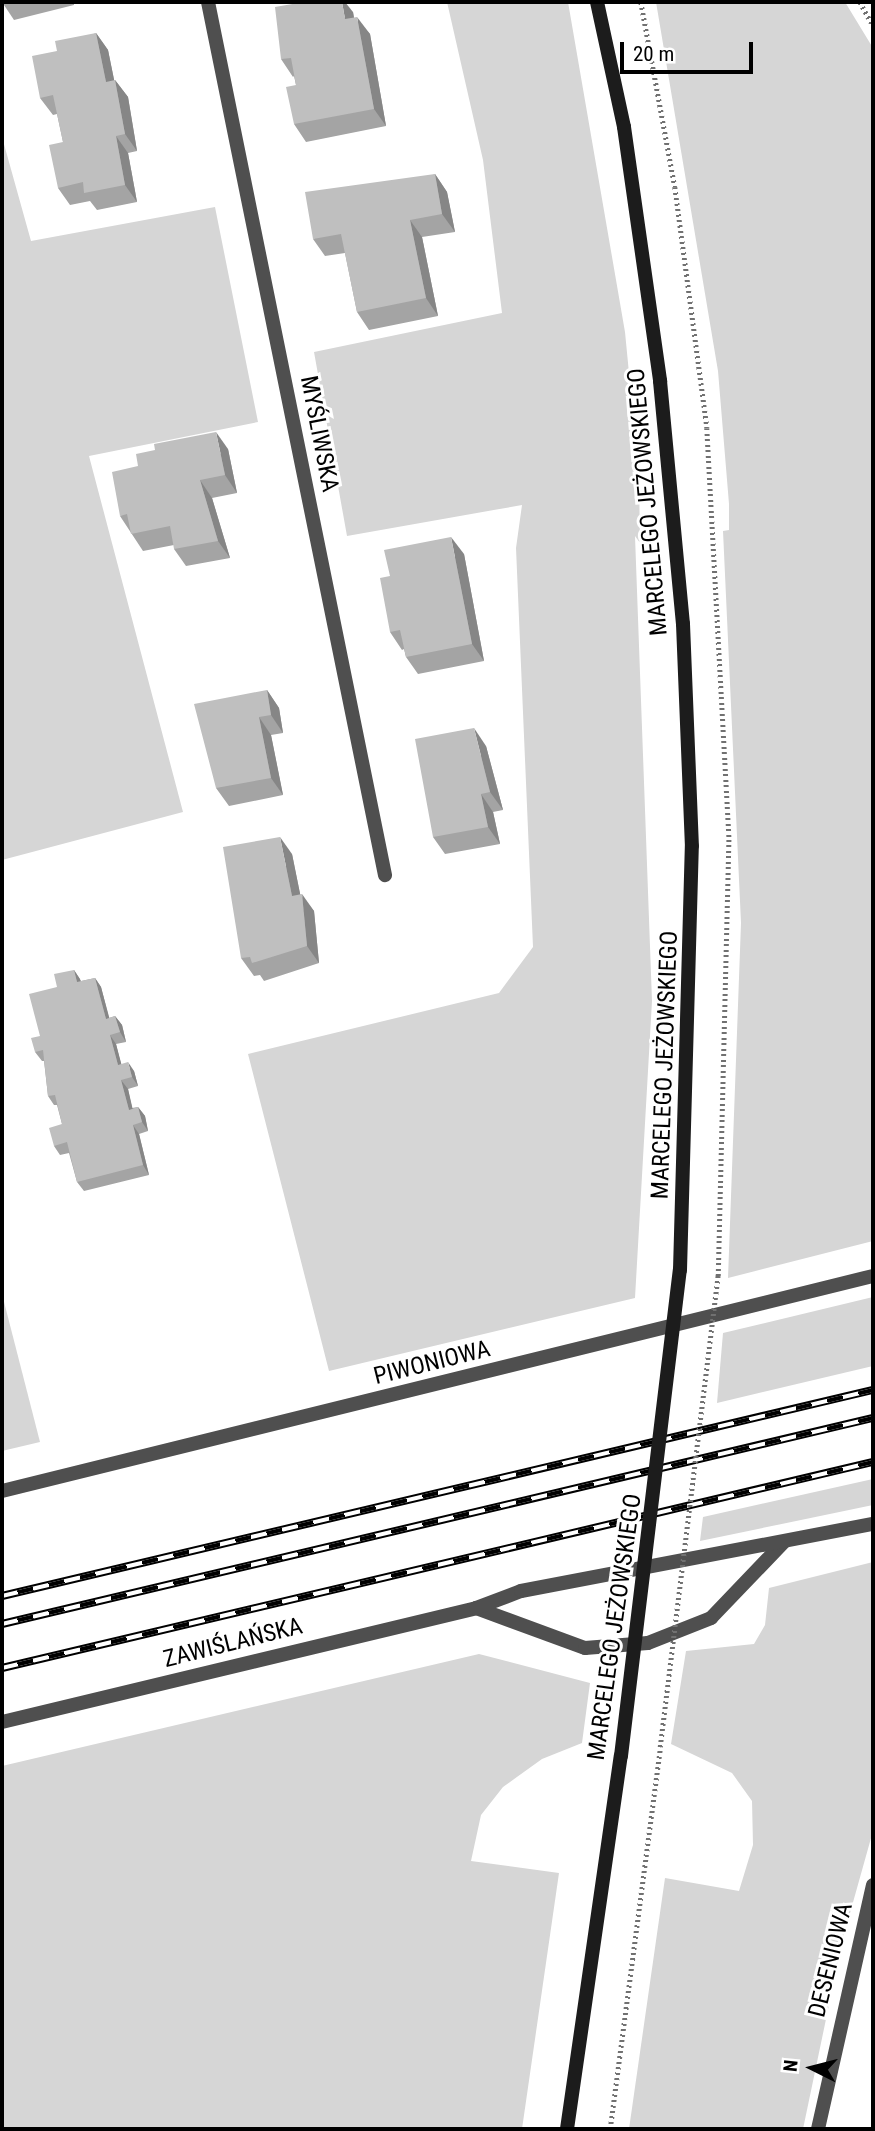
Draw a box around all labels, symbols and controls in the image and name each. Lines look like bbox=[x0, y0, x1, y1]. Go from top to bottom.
scale bar bbox=[623, 28, 756, 72]
text: 20 m bbox=[633, 42, 674, 66]
street label: MARCELEGO JEŻOWSKIEGO bbox=[622, 367, 674, 637]
street label: MYŚLIWSKA bbox=[294, 373, 344, 495]
street label: MARCELEGO JEŻOWSKIEGO bbox=[646, 930, 684, 1200]
street label: PIWONIOWA bbox=[371, 1335, 493, 1391]
street label: MARCELEGO JEŻOWSKIEGO bbox=[582, 1492, 648, 1762]
street label: ZAWIŚLAŃSKA bbox=[161, 1612, 305, 1674]
street label: DESENIOWA bbox=[803, 1900, 859, 2020]
north arrow bbox=[777, 2033, 847, 2103]
text: N bbox=[779, 2059, 803, 2073]

